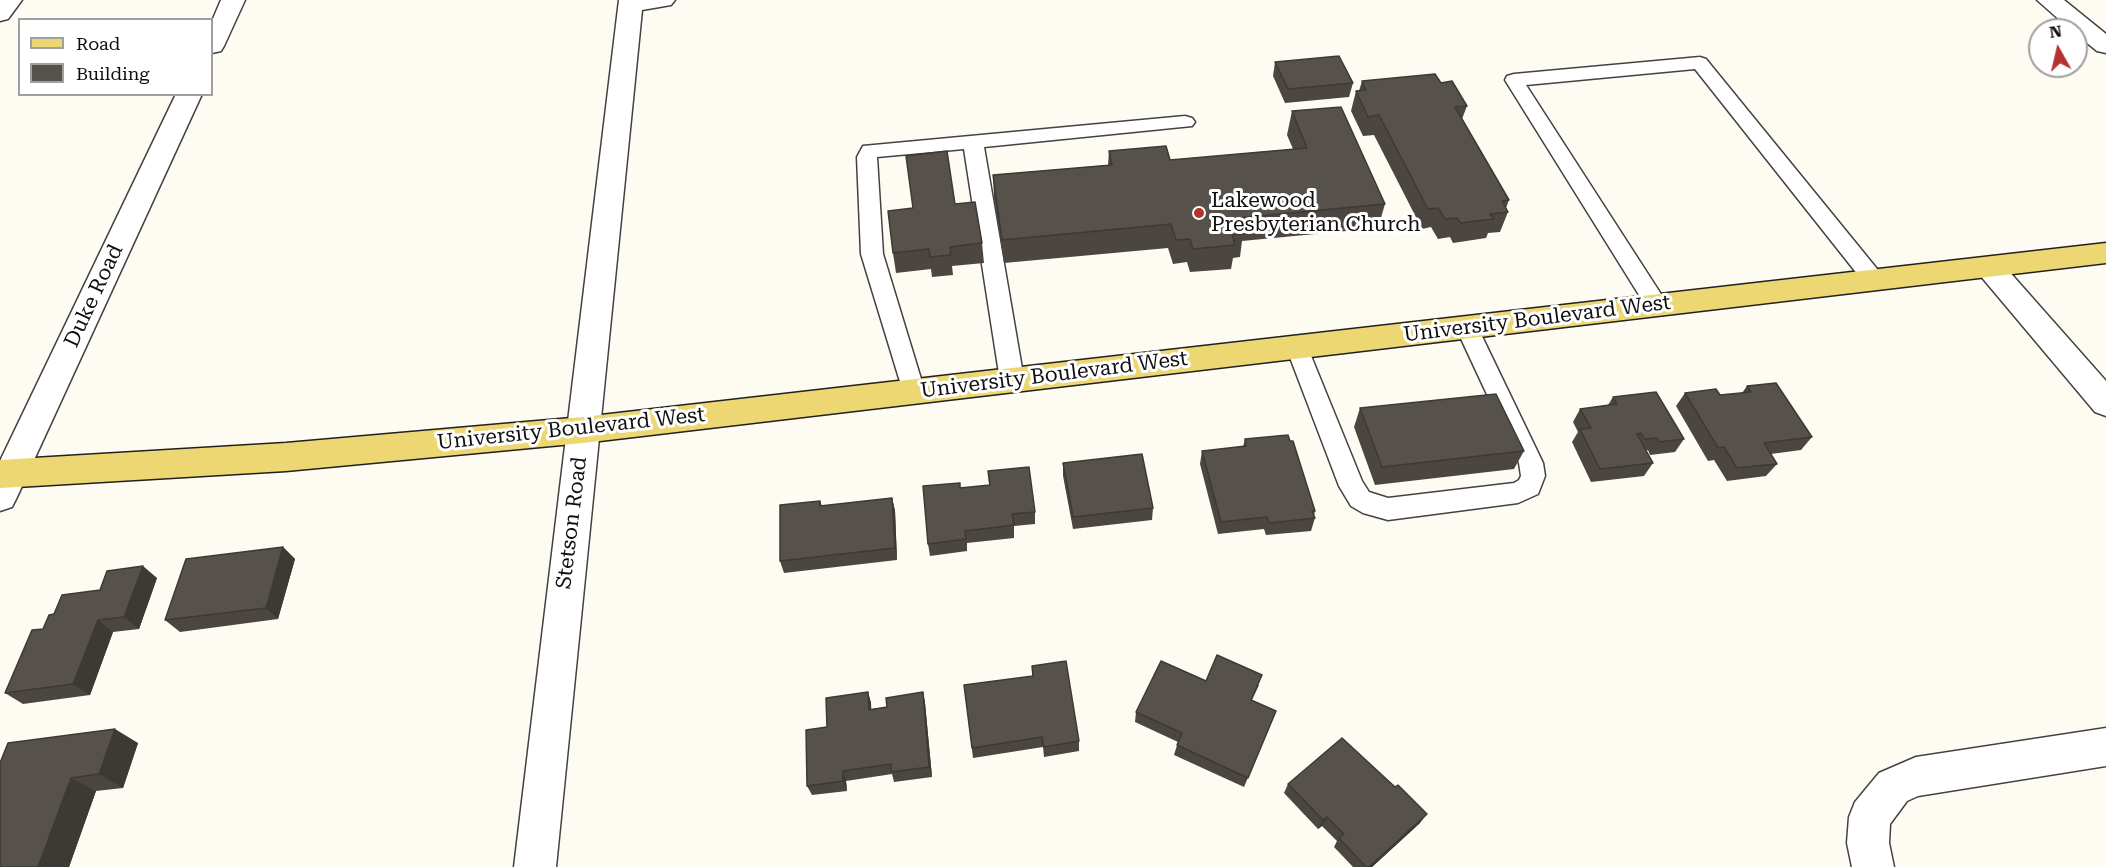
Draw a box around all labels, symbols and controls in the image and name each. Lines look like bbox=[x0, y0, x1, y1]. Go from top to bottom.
legend bbox=[18, 18, 213, 96]
north arrow bbox=[2028, 18, 2088, 78]
text: N bbox=[2048, 21, 2063, 42]
text: Road bbox=[76, 33, 120, 54]
text: Building bbox=[76, 63, 150, 84]
place label: Lakewood Presbyterian Church bbox=[1211, 188, 1421, 238]
marker: Lakewood Presbyterian Church bbox=[1192, 206, 1206, 220]
street label: Duke Road bbox=[59, 241, 129, 351]
street label: University Boulevard West bbox=[1402, 290, 1672, 348]
street label: University Boulevard West bbox=[919, 346, 1189, 404]
street label: University Boulevard West bbox=[436, 402, 706, 456]
street label: Stetson Road bbox=[551, 455, 593, 591]

